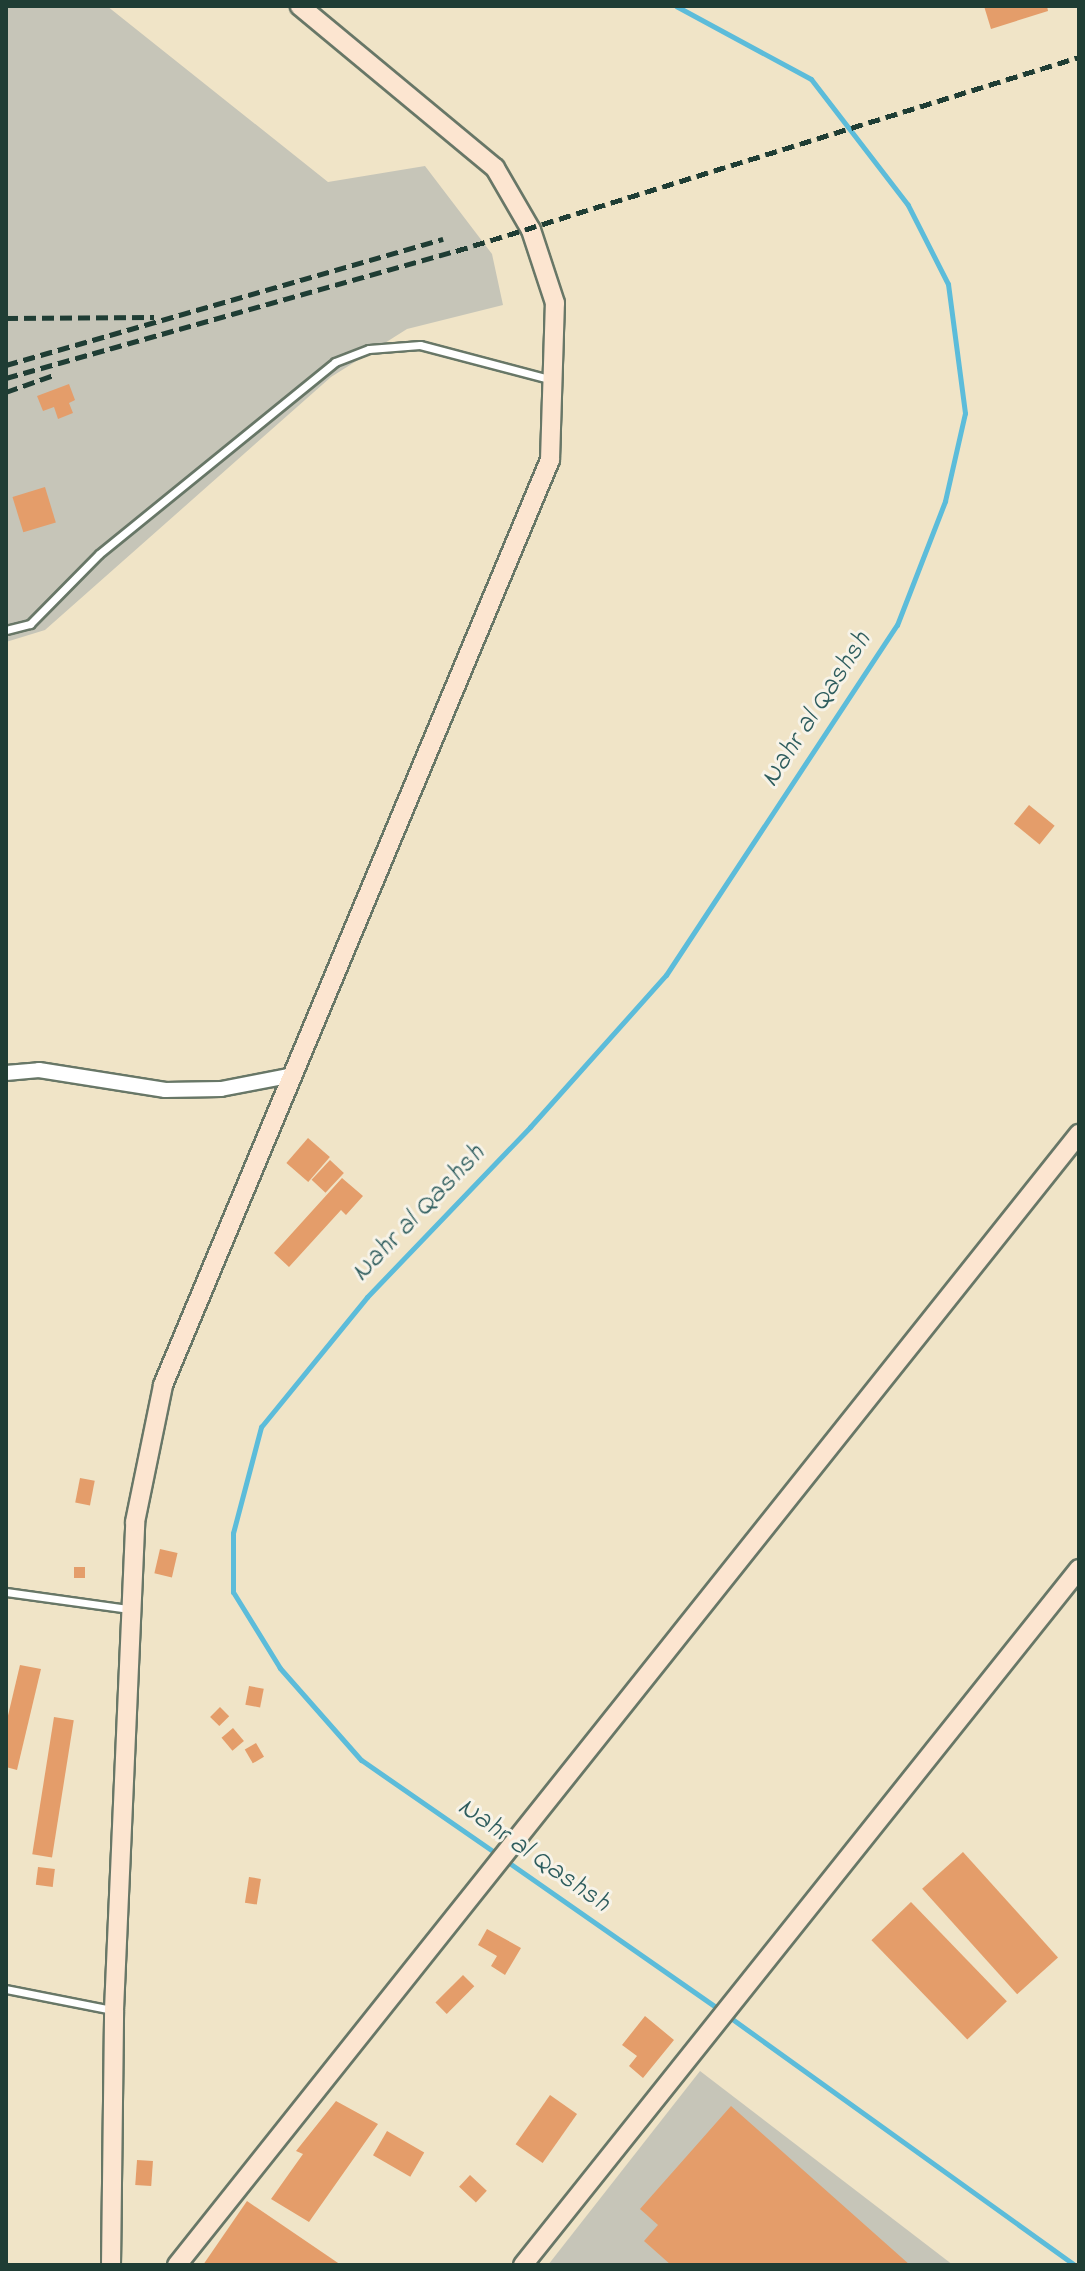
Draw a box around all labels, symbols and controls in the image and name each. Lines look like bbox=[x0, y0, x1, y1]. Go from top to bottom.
water label: Nahr al Qashsh bbox=[754, 626, 880, 794]
water label: Nahr al Qashsh bbox=[345, 1138, 493, 1290]
water label: Nahr al Qashsh bbox=[450, 1791, 616, 1921]

